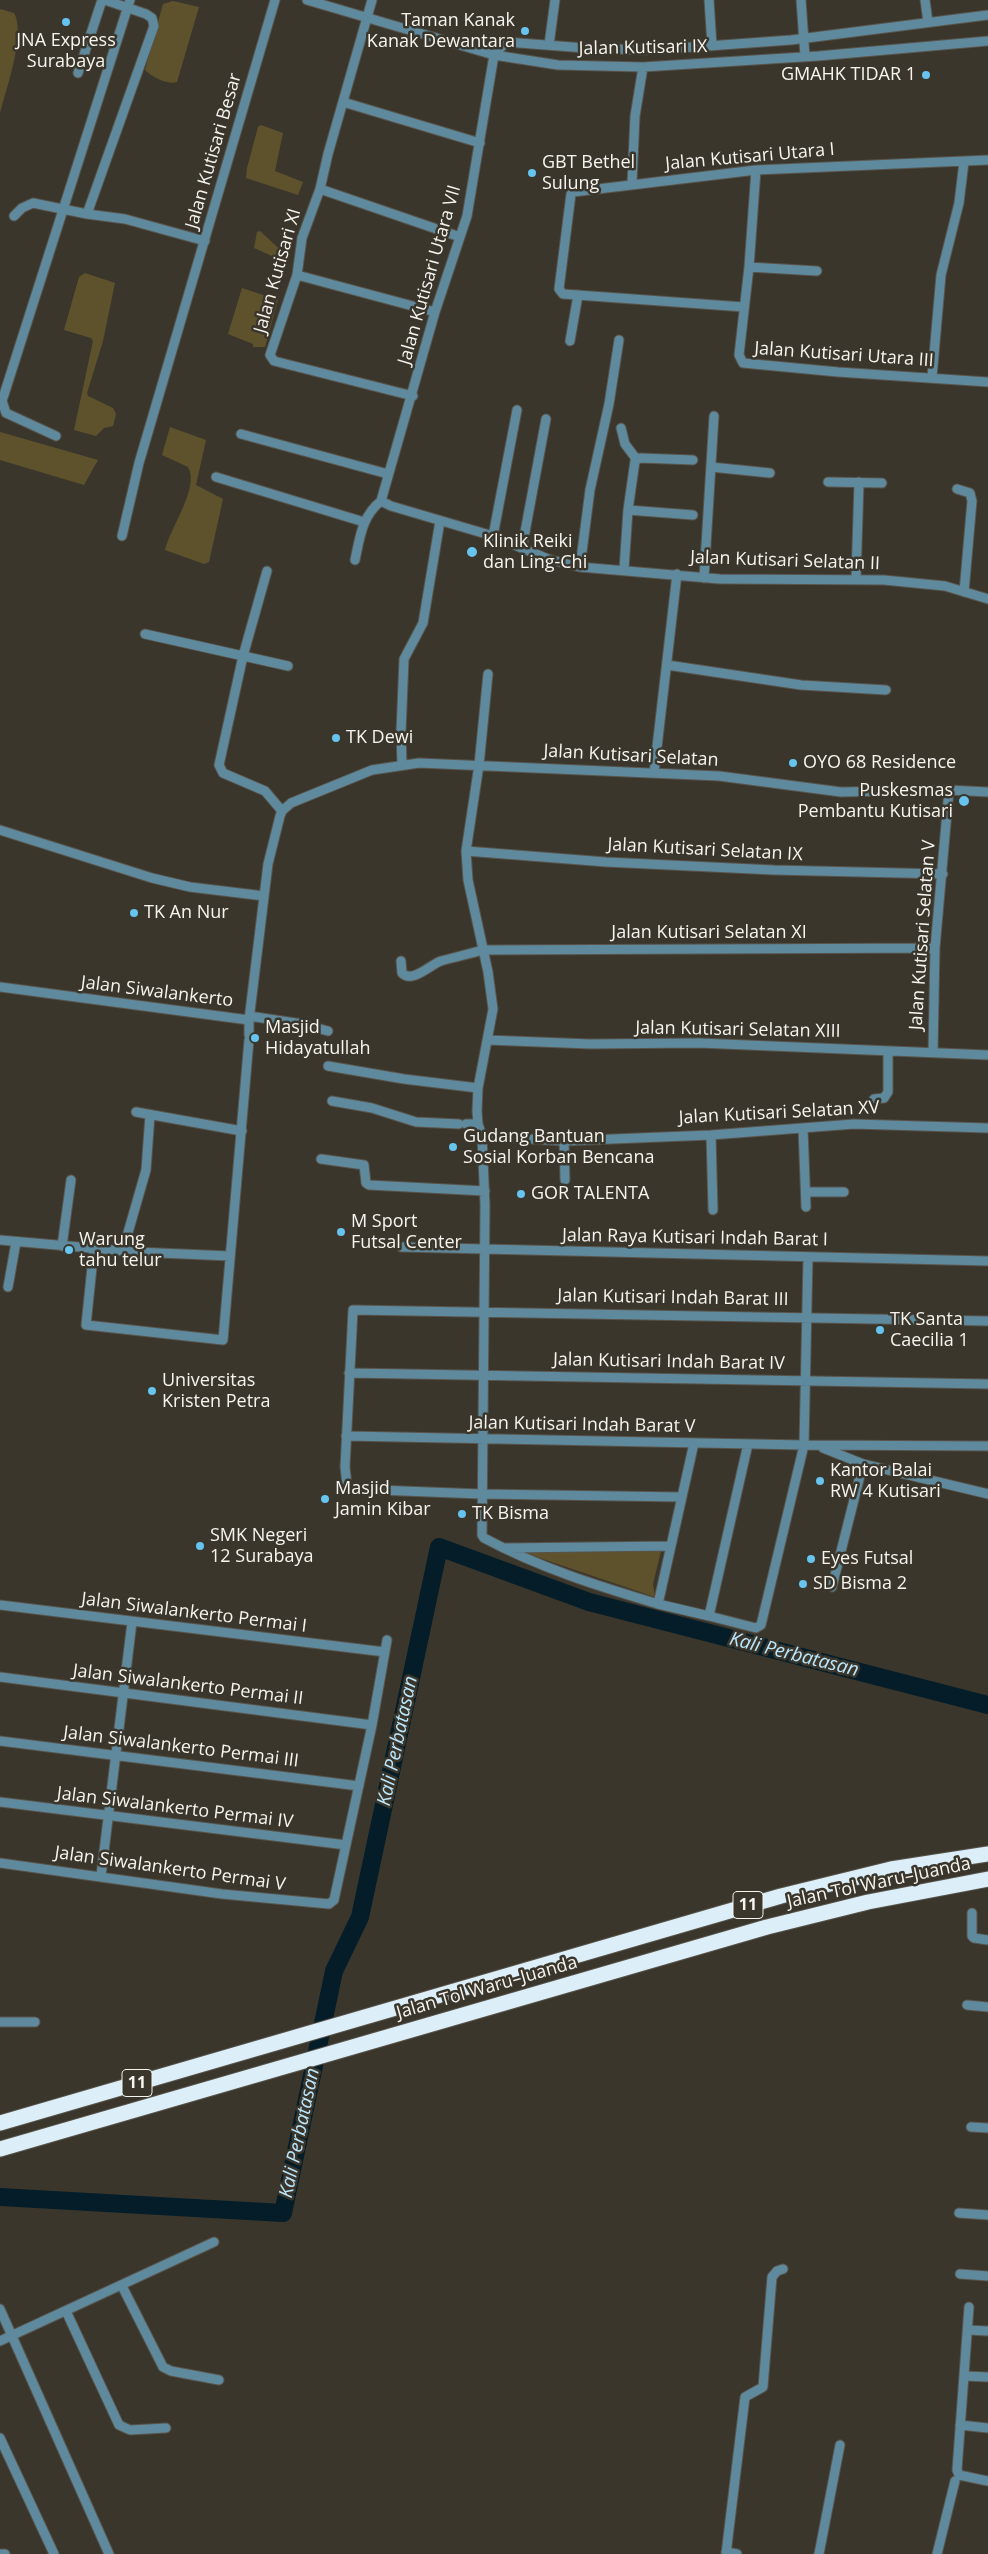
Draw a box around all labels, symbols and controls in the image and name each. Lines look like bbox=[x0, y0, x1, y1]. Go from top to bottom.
place label: Taman Kanak Kanak Dewantara bbox=[367, 10, 515, 52]
marker: JNA Express Surabaya bbox=[60, 16, 72, 28]
marker: Taman Kanak Kanak Dewantara bbox=[519, 25, 531, 37]
place label: JNA Express Surabaya bbox=[16, 30, 116, 72]
street label: Jalan Kutisari IX bbox=[578, 36, 708, 60]
place label: GMAHK TIDAR 1 bbox=[781, 64, 916, 86]
marker: GMAHK TIDAR 1 bbox=[920, 69, 932, 81]
street label: Jalan Kutisari Besar bbox=[181, 71, 247, 231]
street label: Jalan Kutisari Utara I bbox=[664, 139, 836, 175]
place label: GBT Bethel Sulung bbox=[542, 152, 635, 194]
marker: GBT Bethel Sulung bbox=[526, 167, 538, 179]
street label: Jalan Kutisari Utara VII bbox=[394, 183, 466, 367]
street label: Jalan Kutisari XI bbox=[250, 206, 306, 336]
street label: Jalan Kutisari Utara III bbox=[754, 338, 934, 372]
place label: Klinik Reiki dan Ling-Chi bbox=[483, 531, 587, 574]
marker: Klinik Reiki dan Ling-Chi bbox=[465, 545, 479, 559]
street label: Jalan Kutisari Selatan II bbox=[690, 547, 880, 575]
place label: TK Dewi bbox=[346, 727, 413, 749]
marker: TK Dewi bbox=[330, 732, 342, 744]
street label: Jalan Kutisari Selatan bbox=[543, 741, 719, 771]
place label: OYO 68 Residence bbox=[803, 752, 956, 774]
marker: OYO 68 Residence bbox=[787, 757, 799, 769]
place label: Puskesmas Pembantu Kutisari bbox=[798, 780, 953, 822]
marker: Puskesmas Pembantu Kutisari bbox=[957, 794, 971, 808]
street label: Jalan Kutisari Selatan IX bbox=[607, 834, 803, 866]
street label: Jalan Kutisari Selatan V bbox=[906, 839, 940, 1031]
place label: TK An Nur bbox=[144, 902, 229, 924]
marker: TK An Nur bbox=[128, 907, 140, 919]
street label: Jalan Kutisari Selatan XI bbox=[611, 922, 807, 944]
street label: Jalan Siwalankerto bbox=[80, 972, 234, 1012]
place label: Masjid Hidayatullah bbox=[265, 1017, 370, 1060]
street label: Jalan Kutisari Selatan XIII bbox=[635, 1017, 841, 1043]
marker: Masjid Hidayatullah bbox=[249, 1032, 261, 1044]
street label: Jalan Kutisari Selatan XV bbox=[678, 1097, 880, 1129]
place label: Gudang Bantuan Sosial Korban Bencana bbox=[463, 1126, 654, 1168]
marker: Gudang Bantuan Sosial Korban Bencana bbox=[447, 1141, 459, 1153]
place label: GOR TALENTA bbox=[531, 1183, 649, 1205]
marker: GOR TALENTA bbox=[515, 1188, 527, 1200]
place label: M Sport Futsal Center bbox=[351, 1211, 462, 1254]
street label: Jalan Raya Kutisari Indah Barat I bbox=[562, 1225, 828, 1251]
marker: M Sport Futsal Center bbox=[335, 1226, 347, 1238]
place label: Warung tahu telur bbox=[79, 1229, 162, 1272]
marker: Warung tahu telur bbox=[63, 1244, 75, 1256]
street label: Jalan Kutisari Indah Barat III bbox=[557, 1285, 789, 1311]
place label: TK Santa Caecilia 1 bbox=[890, 1309, 969, 1352]
marker: TK Santa Caecilia 1 bbox=[874, 1324, 886, 1336]
street label: Jalan Kutisari Indah Barat IV bbox=[553, 1349, 785, 1375]
place label: Universitas Kristen Petra bbox=[162, 1370, 270, 1412]
marker: Universitas Kristen Petra bbox=[146, 1385, 158, 1397]
street label: Jalan Kutisari Indah Barat V bbox=[468, 1412, 696, 1438]
place label: Kantor Balai RW 4 Kutisari bbox=[830, 1460, 941, 1502]
marker: Kantor Balai RW 4 Kutisari bbox=[814, 1475, 826, 1487]
place label: Masjid Jamin Kibar bbox=[335, 1478, 431, 1520]
marker: Masjid Jamin Kibar bbox=[319, 1493, 331, 1505]
place label: TK Bisma bbox=[472, 1503, 549, 1525]
marker: TK Bisma bbox=[456, 1508, 468, 1520]
place label: SMK Negeri 12 Surabaya bbox=[210, 1525, 314, 1568]
marker: SMK Negeri 12 Surabaya bbox=[194, 1540, 206, 1552]
place label: Eyes Futsal bbox=[821, 1548, 913, 1570]
marker: Eyes Futsal bbox=[805, 1553, 817, 1565]
place label: SD Bisma 2 bbox=[813, 1573, 907, 1595]
marker: SD Bisma 2 bbox=[797, 1578, 809, 1590]
street label: Jalan Siwalankerto Permai I bbox=[80, 1588, 308, 1638]
water label: Kali Perbatasan bbox=[727, 1628, 861, 1682]
street label: Jalan Siwalankerto Permai II bbox=[71, 1660, 305, 1710]
water label: Kali Perbatasan bbox=[373, 1674, 423, 1808]
street label: Jalan Siwalankerto Permai III bbox=[62, 1722, 300, 1772]
street label: Jalan Siwalankerto Permai IV bbox=[56, 1783, 294, 1833]
street label: Jalan Siwalankerto Permai V bbox=[53, 1842, 287, 1896]
street label: Jalan Tol Waru–Juanda bbox=[785, 1853, 973, 1913]
road number: 11 bbox=[733, 1892, 763, 1918]
street label: Jalan Tol Waru–Juanda bbox=[394, 1952, 580, 2024]
water label: Kali Perbatasan bbox=[275, 2066, 325, 2200]
road number: 11 bbox=[122, 2070, 152, 2096]

